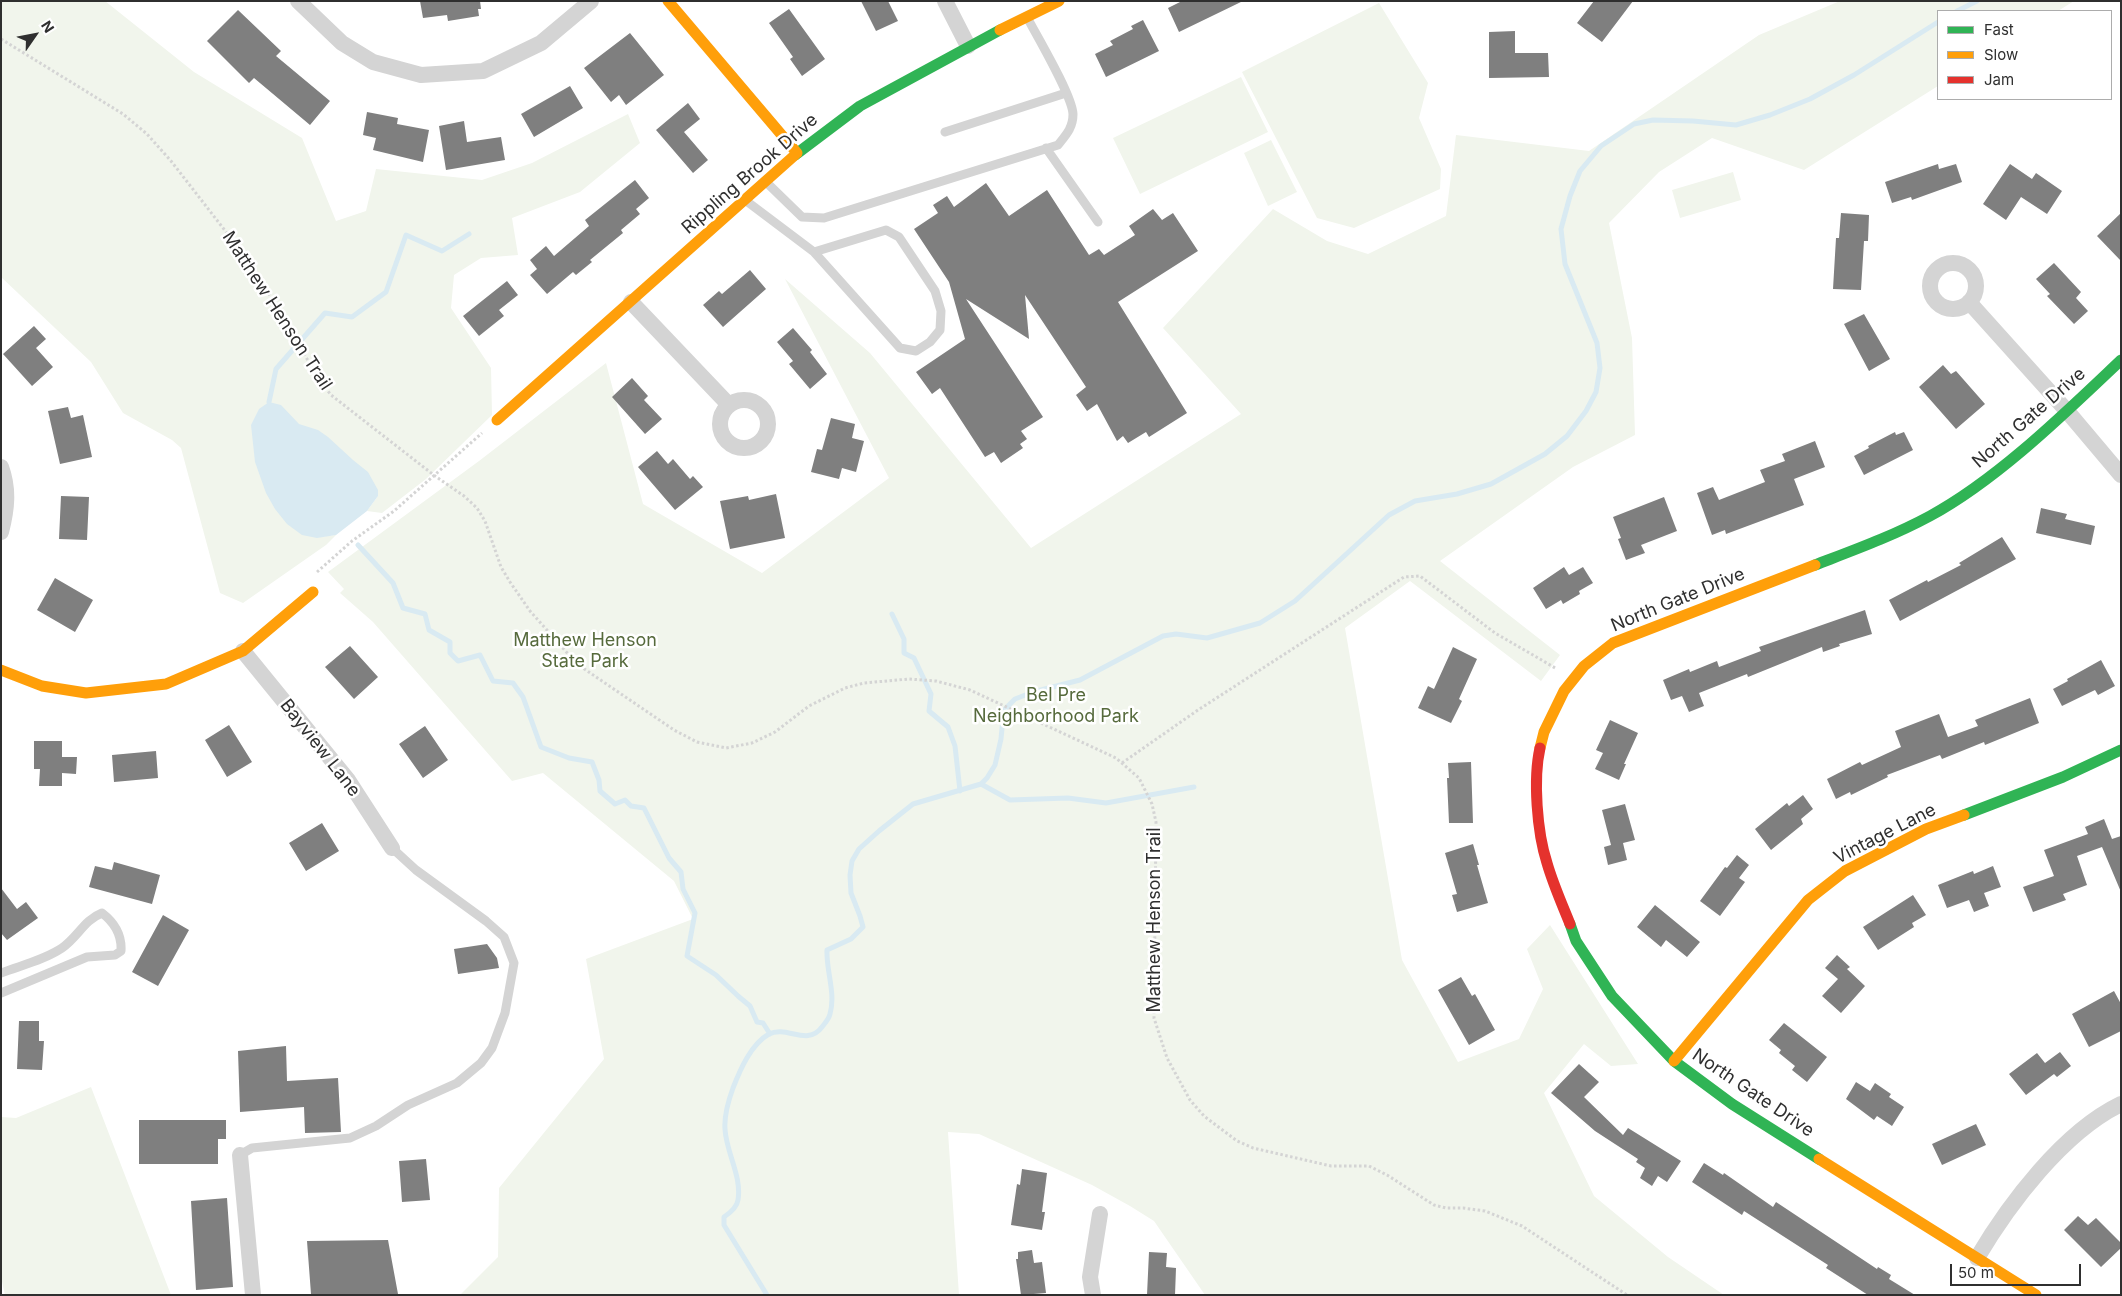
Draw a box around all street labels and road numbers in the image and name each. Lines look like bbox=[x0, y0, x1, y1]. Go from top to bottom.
street label: Rippling Brook Drive bbox=[678, 109, 822, 239]
street label: Matthew Henson Trail bbox=[218, 228, 336, 394]
street label: North Gate Drive bbox=[1968, 363, 2090, 473]
street label: North Gate Drive bbox=[1608, 563, 1748, 637]
street label: Bayview Lane bbox=[275, 695, 365, 801]
street label: Vintage Lane bbox=[1830, 799, 1940, 869]
street label: Matthew Henson Trail bbox=[1144, 827, 1166, 1013]
street label: North Gate Drive bbox=[1688, 1044, 1818, 1142]

